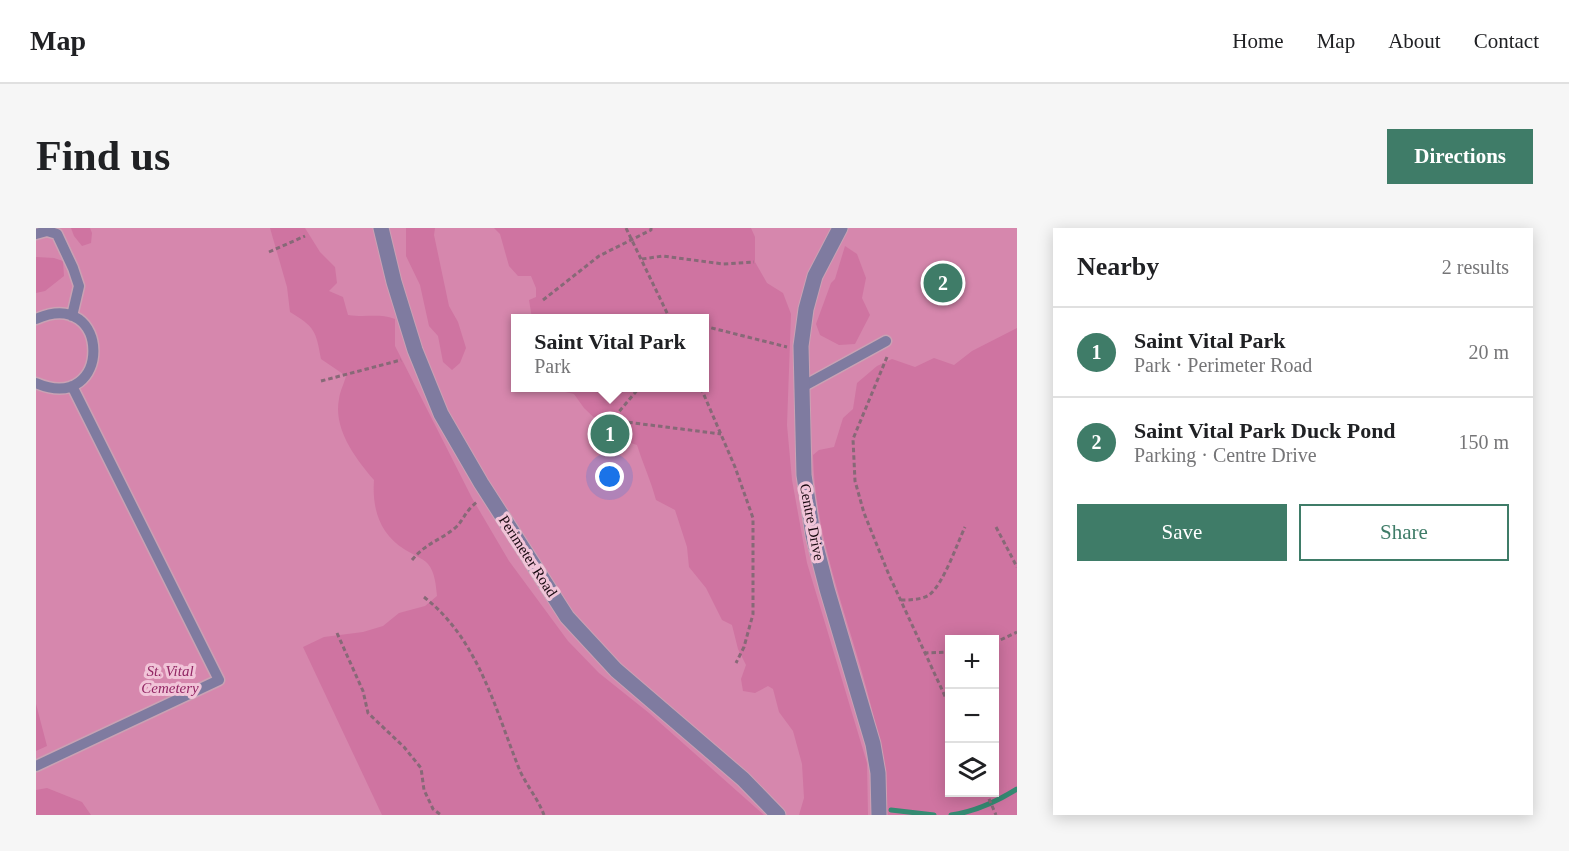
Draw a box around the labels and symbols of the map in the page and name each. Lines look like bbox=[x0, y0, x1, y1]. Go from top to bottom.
pin: 2 bbox=[924, 260, 962, 306]
pin: 1 bbox=[590, 412, 630, 456]
your location bbox=[595, 462, 624, 491]
street label: Centre Drive bbox=[797, 482, 827, 562]
street label: Perimeter Road bbox=[496, 512, 560, 600]
park label: St. Vital Cemetery bbox=[141, 663, 199, 696]

